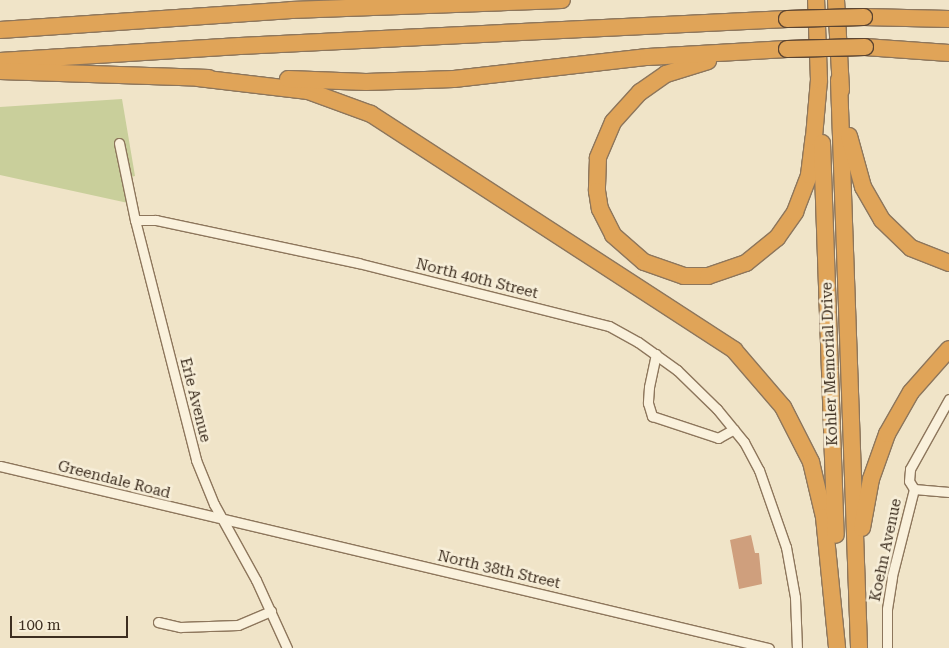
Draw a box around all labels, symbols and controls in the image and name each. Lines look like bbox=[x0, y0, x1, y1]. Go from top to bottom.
street label: North 40th Street bbox=[414, 255, 540, 303]
street label: Kohler Memorial Drive bbox=[818, 282, 842, 446]
street label: Erie Avenue bbox=[176, 356, 214, 444]
street label: Greendale Road bbox=[56, 457, 172, 503]
street label: Koehn Avenue bbox=[866, 497, 906, 603]
street label: North 38th Street bbox=[436, 547, 562, 593]
scale bar bbox=[12, 606, 130, 638]
text: 100 m bbox=[18, 616, 61, 634]

